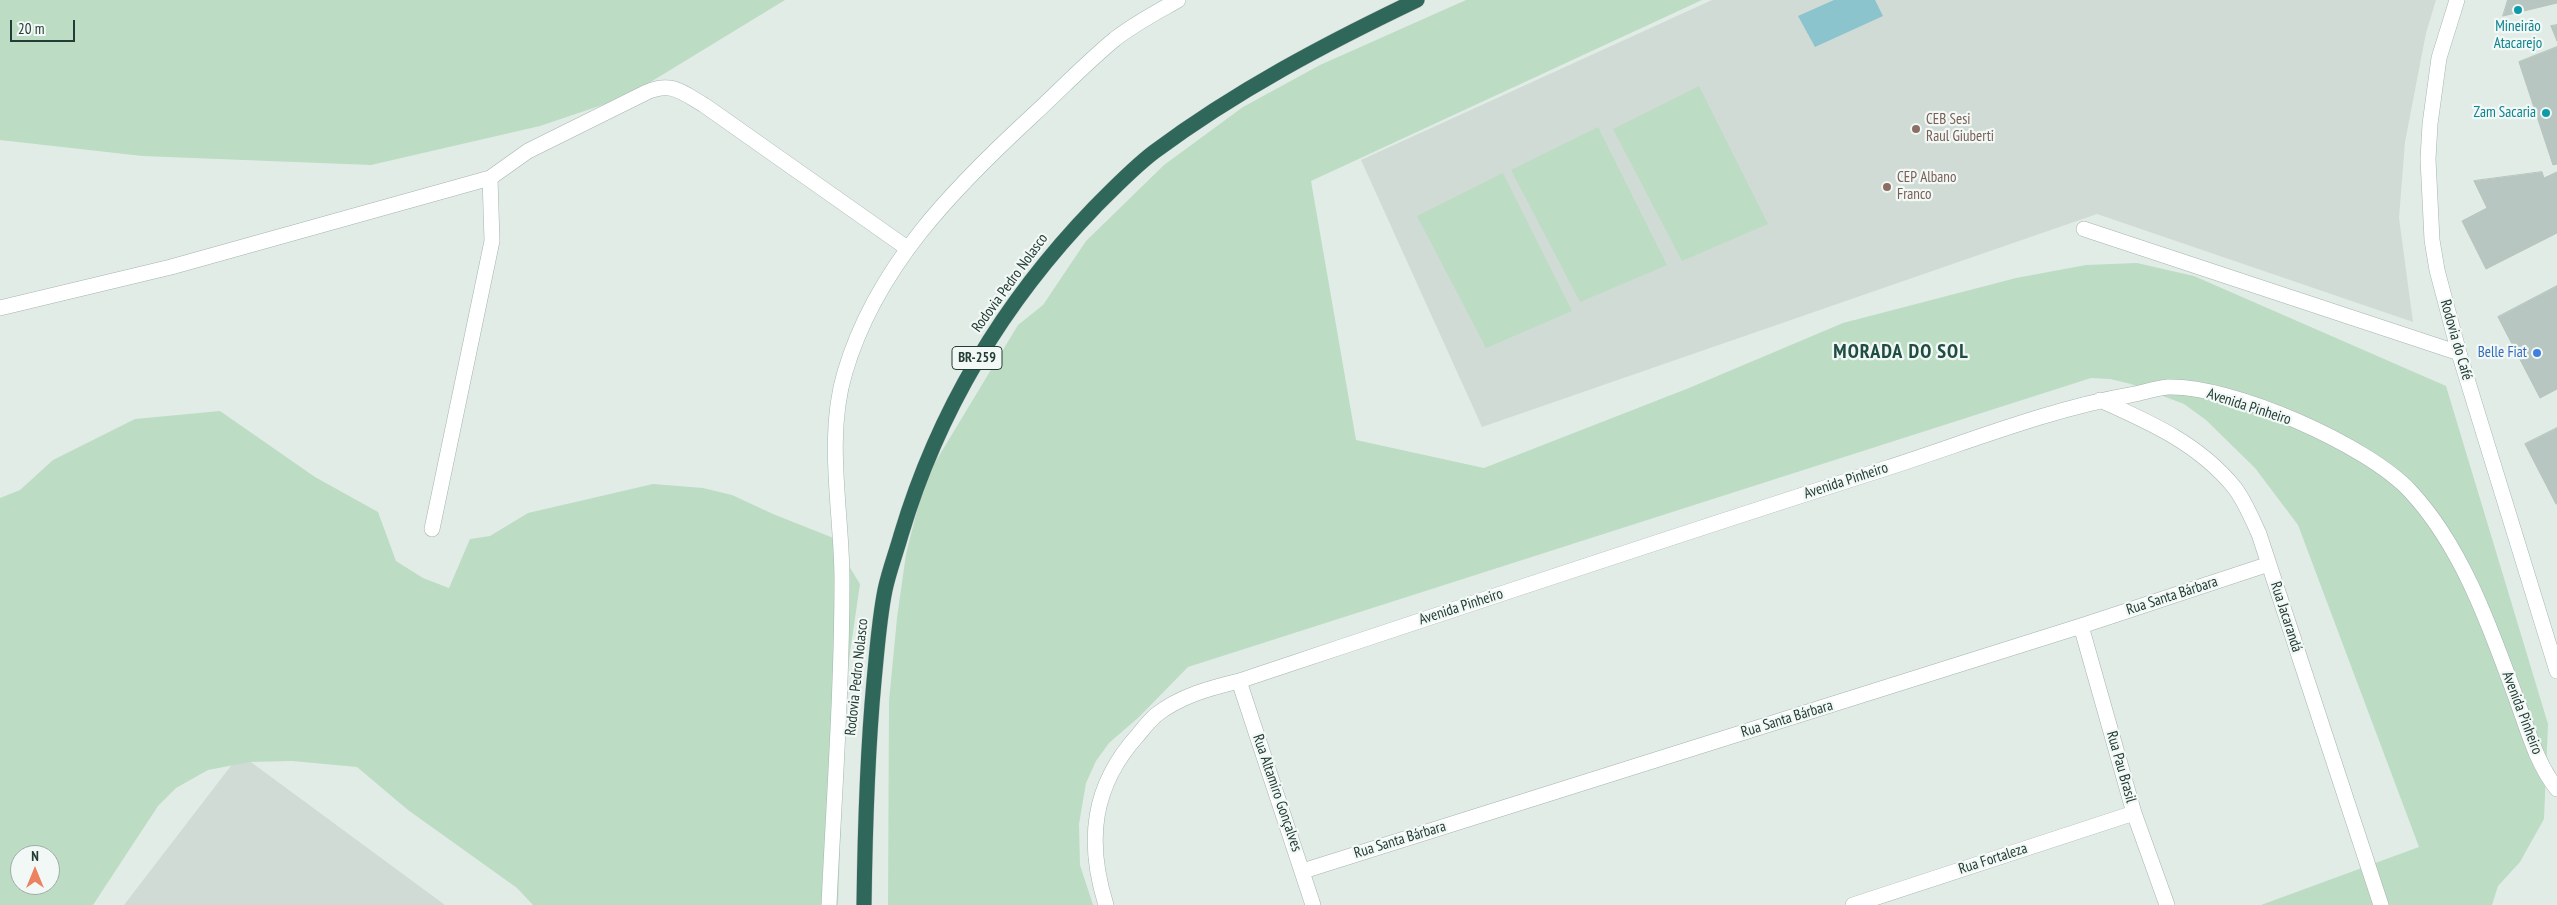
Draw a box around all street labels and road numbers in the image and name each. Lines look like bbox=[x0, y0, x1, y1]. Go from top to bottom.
street label: Rodovia Pedro Nolasco bbox=[968, 230, 1052, 336]
street label: Rodovia do Café bbox=[2436, 298, 2476, 382]
road number: BR-259 bbox=[952, 346, 1002, 369]
street label: Avenida Pinheiro bbox=[2205, 385, 2293, 429]
street label: Avenida Pinheiro bbox=[1802, 459, 1890, 503]
street label: Rua Santa Bárbara bbox=[2124, 573, 2220, 619]
street label: Rua Jacarandá bbox=[2266, 579, 2306, 655]
street label: Avenida Pinheiro bbox=[1417, 585, 1505, 629]
street label: Rodovia Pedro Nolasco bbox=[842, 618, 872, 736]
street label: Avenida Pinheiro bbox=[2498, 669, 2546, 757]
street label: Rua Santa Bárbara bbox=[1739, 697, 1835, 741]
street label: Rua Pau Brasil bbox=[2102, 729, 2140, 805]
street label: Rua Altamiro Gonçalves bbox=[1249, 732, 1305, 854]
street label: Rua Santa Bárbara bbox=[1352, 818, 1448, 862]
street label: Rua Fortaleza bbox=[1956, 839, 2030, 879]

